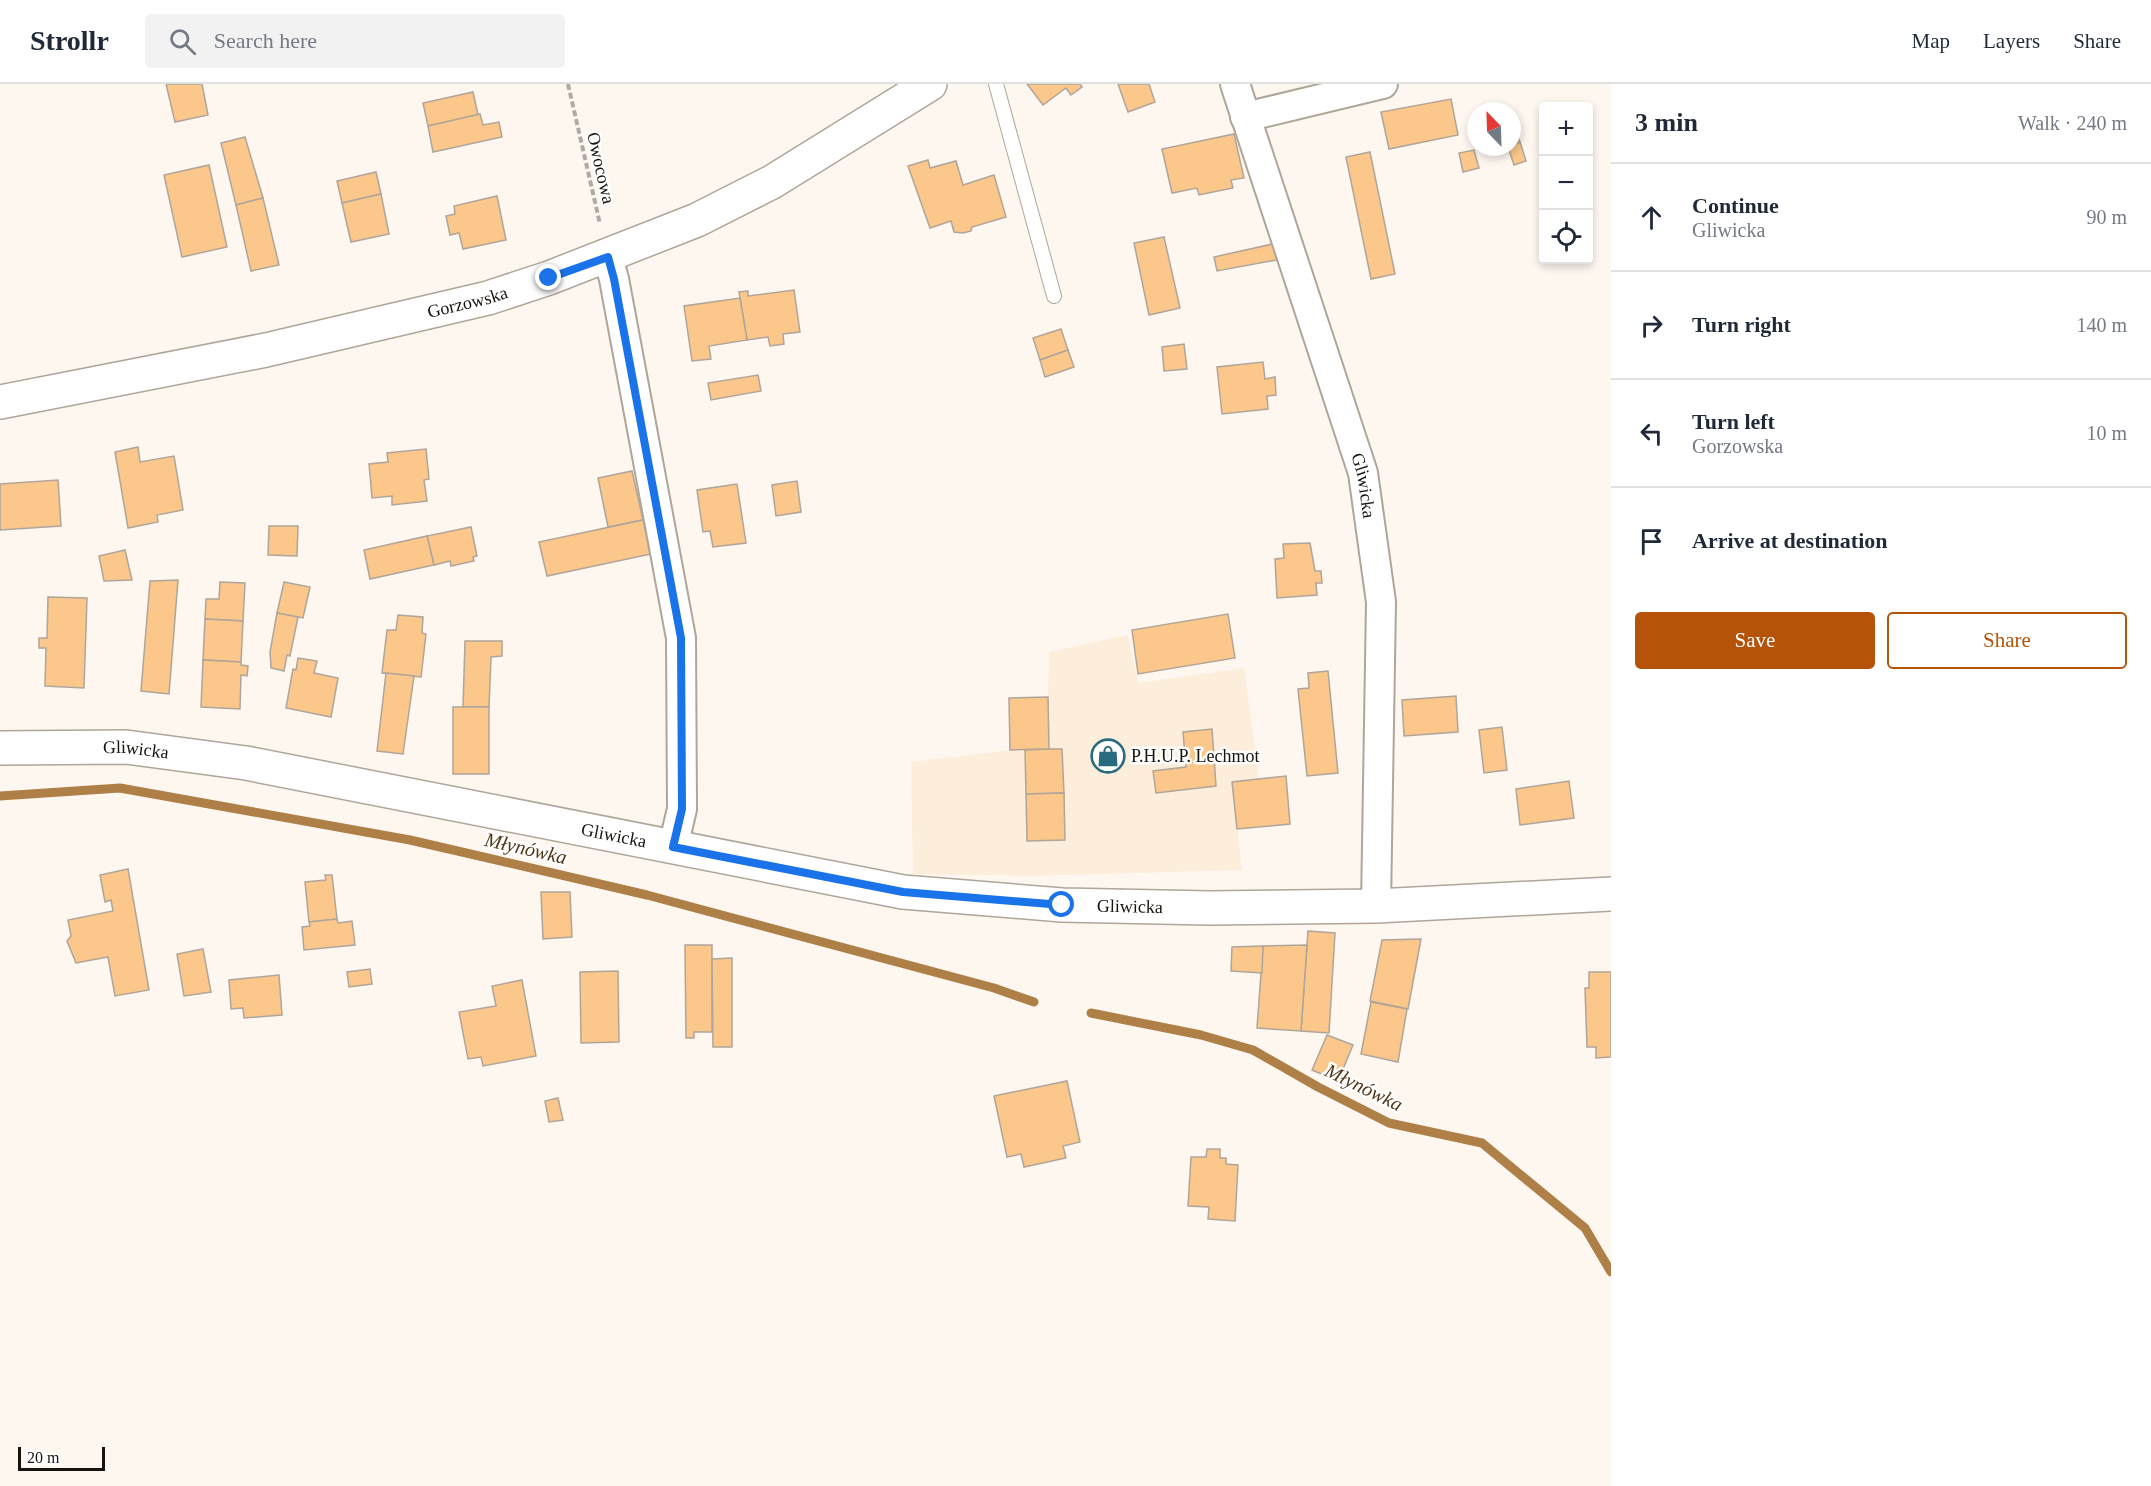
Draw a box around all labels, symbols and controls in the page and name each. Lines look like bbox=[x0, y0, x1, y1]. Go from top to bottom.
search box bbox=[145, 14, 565, 68]
text: Strollr bbox=[30, 25, 109, 56]
icon: search bbox=[166, 25, 199, 58]
text: Search here bbox=[214, 28, 317, 53]
text: Map bbox=[1912, 29, 1950, 53]
text: Layers bbox=[1983, 29, 2040, 53]
text: Share bbox=[2073, 29, 2121, 53]
north arrow bbox=[1467, 102, 1521, 156]
map controls bbox=[1539, 102, 1593, 264]
button: + bbox=[1539, 102, 1593, 156]
text: 3 min bbox=[1635, 108, 1698, 137]
text: Walk · 240 m bbox=[2018, 112, 2127, 134]
street label: Owocowa bbox=[583, 130, 619, 206]
button: − bbox=[1539, 156, 1593, 210]
text: Continue bbox=[1692, 193, 1779, 218]
icon: ahead bbox=[1635, 201, 1668, 234]
text: 90 m bbox=[2086, 206, 2127, 228]
button: locate bbox=[1539, 210, 1593, 264]
text: Gliwicka bbox=[1692, 219, 1765, 241]
route end bbox=[535, 264, 561, 290]
street label: Gorzowska bbox=[425, 282, 510, 322]
icon: right bbox=[1635, 309, 1668, 342]
text: Turn right bbox=[1692, 312, 1791, 337]
text: 140 m bbox=[2076, 314, 2127, 336]
text: Turn left bbox=[1692, 409, 1775, 434]
icon: left bbox=[1635, 417, 1668, 450]
text: 10 m bbox=[2086, 422, 2127, 444]
text: Gorzowska bbox=[1692, 435, 1783, 457]
street label: Gliwicka bbox=[1347, 450, 1379, 519]
icon: arrive bbox=[1635, 525, 1668, 558]
text: Arrive at destination bbox=[1692, 528, 1888, 553]
button: Save bbox=[1635, 612, 1875, 669]
button: Share bbox=[1887, 612, 2127, 669]
street label: Gliwicka bbox=[103, 737, 170, 763]
shop icon: P.H.U.P. Lechmot bbox=[1090, 738, 1126, 774]
place label: P.H.U.P. Lechmot bbox=[1131, 746, 1260, 766]
street label: Gliwicka bbox=[580, 819, 648, 851]
water label: Młynówka bbox=[482, 828, 569, 869]
route start bbox=[1048, 891, 1074, 917]
street label: Gliwicka bbox=[1097, 896, 1163, 917]
water label: Młynówka bbox=[1320, 1058, 1406, 1116]
scale bar bbox=[18, 1444, 105, 1472]
text: 20 m bbox=[27, 1449, 59, 1466]

